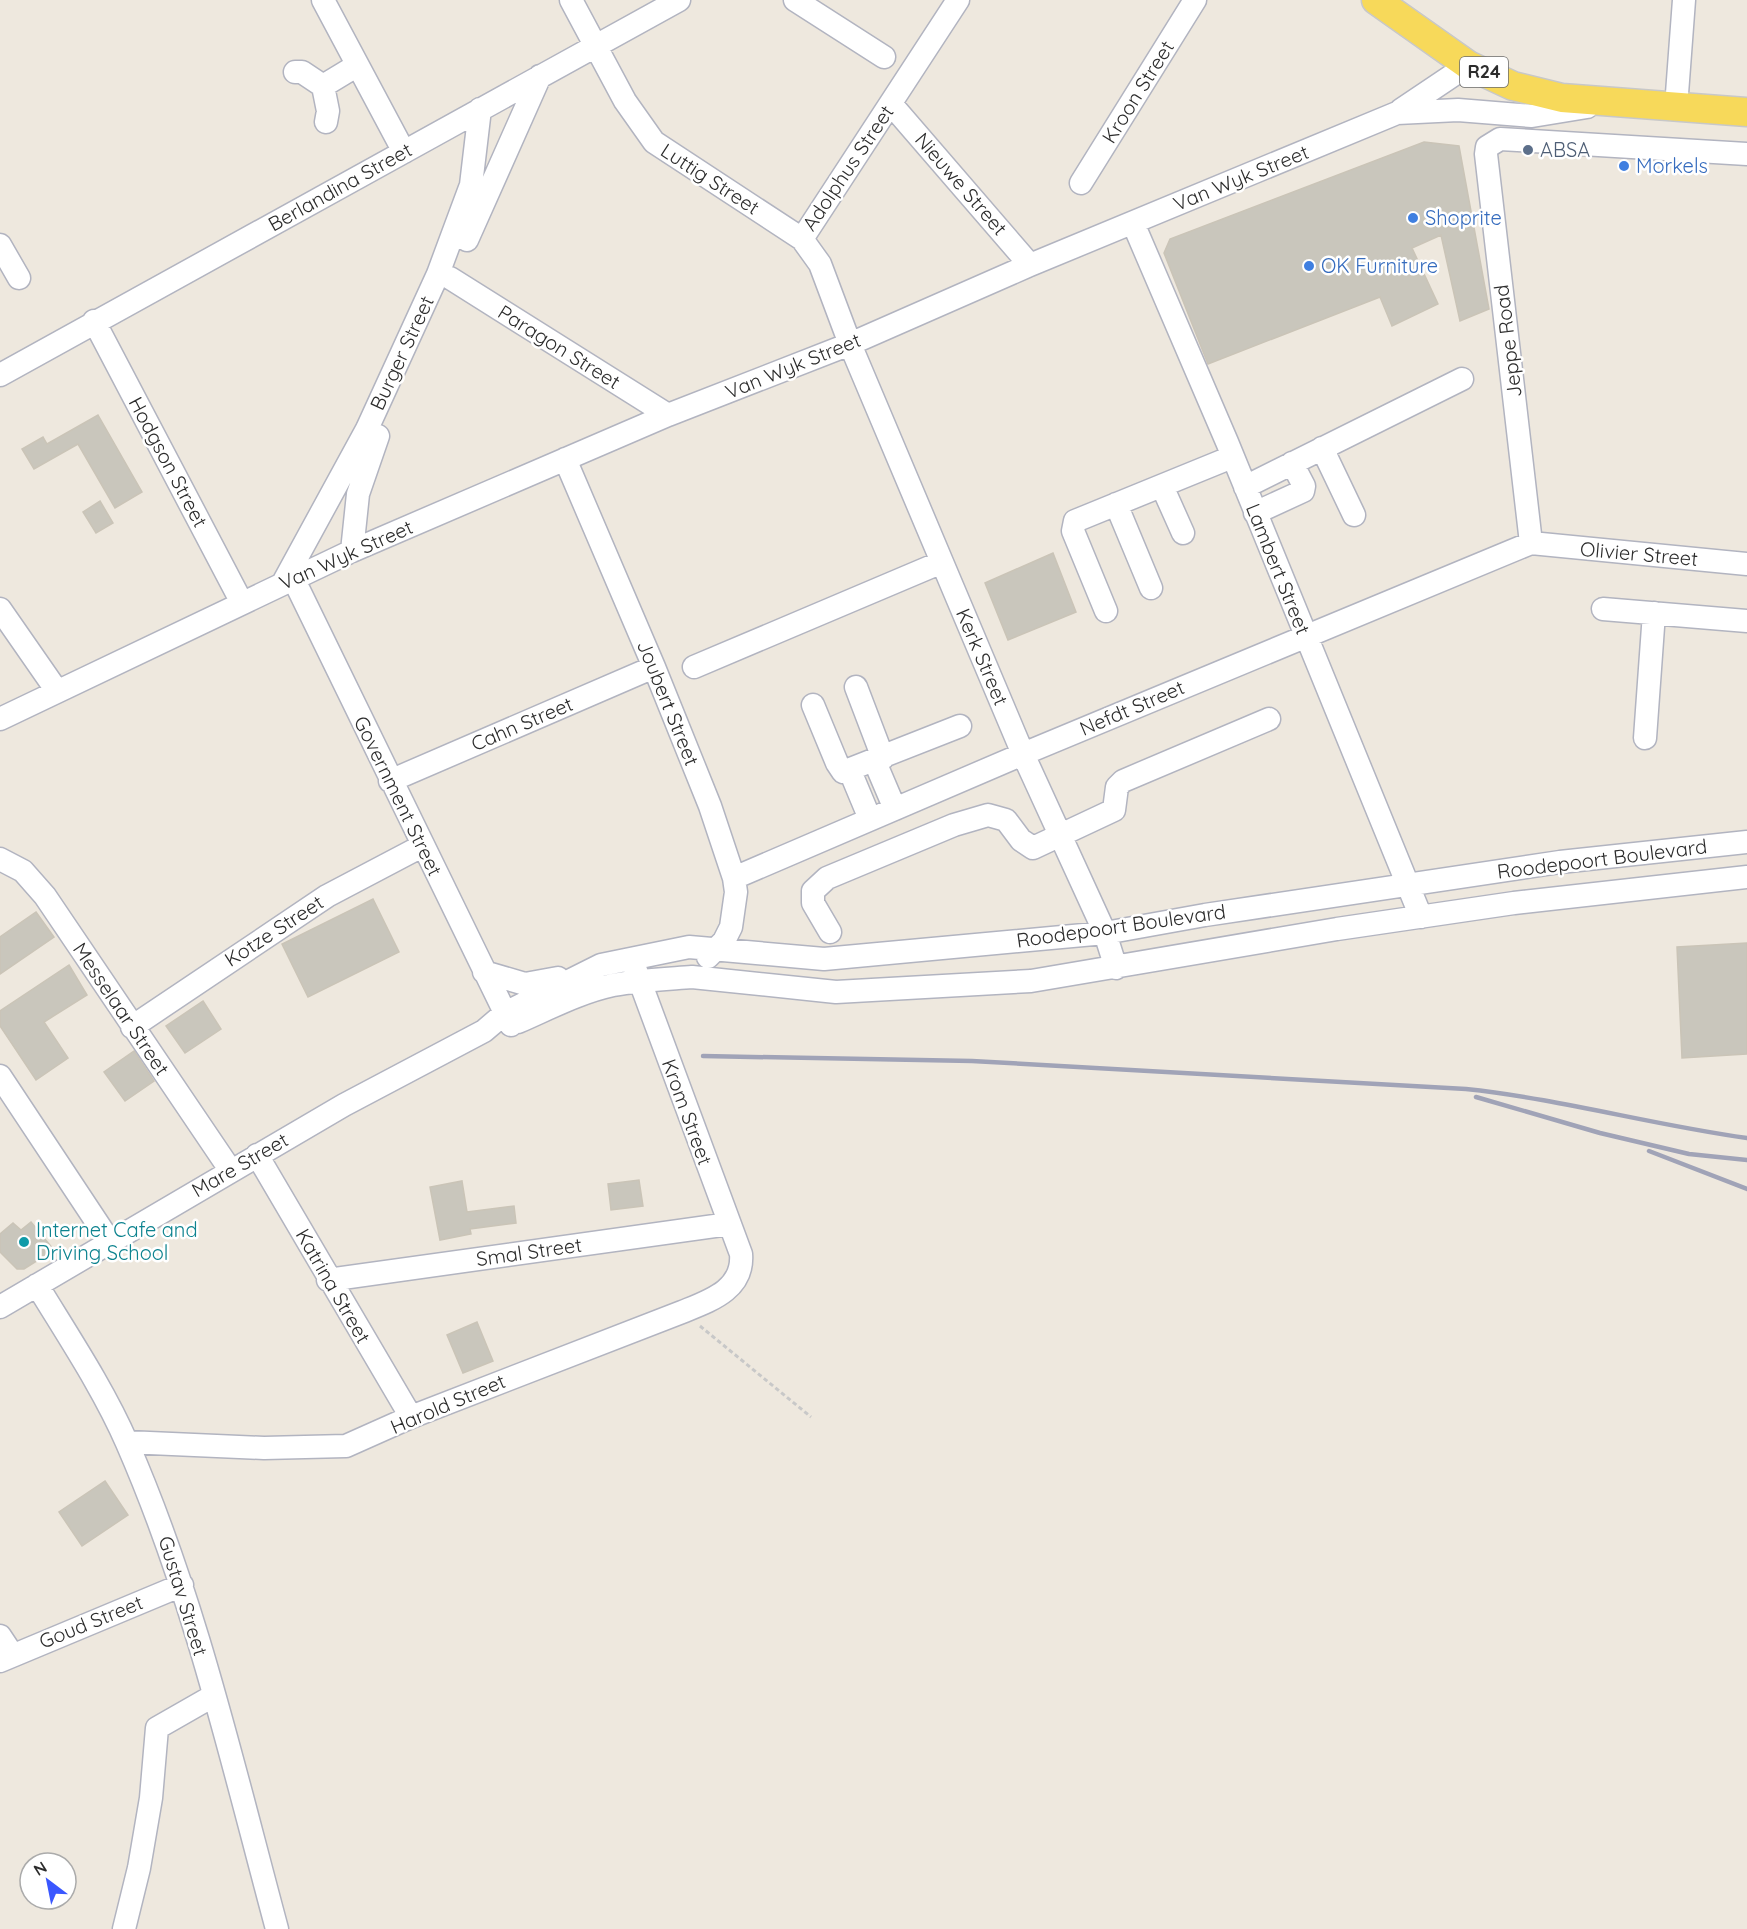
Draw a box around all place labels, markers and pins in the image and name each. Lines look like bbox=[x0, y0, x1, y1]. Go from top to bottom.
place label: ABSA bbox=[1540, 137, 1590, 162]
marker: ABSA bbox=[1521, 143, 1535, 157]
place label: Morkels bbox=[1636, 153, 1708, 178]
marker: Morkels bbox=[1617, 159, 1631, 173]
place label: Shoprite bbox=[1425, 205, 1502, 230]
marker: Shoprite bbox=[1406, 211, 1420, 225]
place label: OK Furniture bbox=[1321, 253, 1438, 278]
marker: OK Furniture bbox=[1302, 259, 1316, 273]
place label: Internet Cafe and Driving School bbox=[36, 1217, 198, 1265]
marker: Internet Cafe and Driving School bbox=[17, 1235, 31, 1249]

